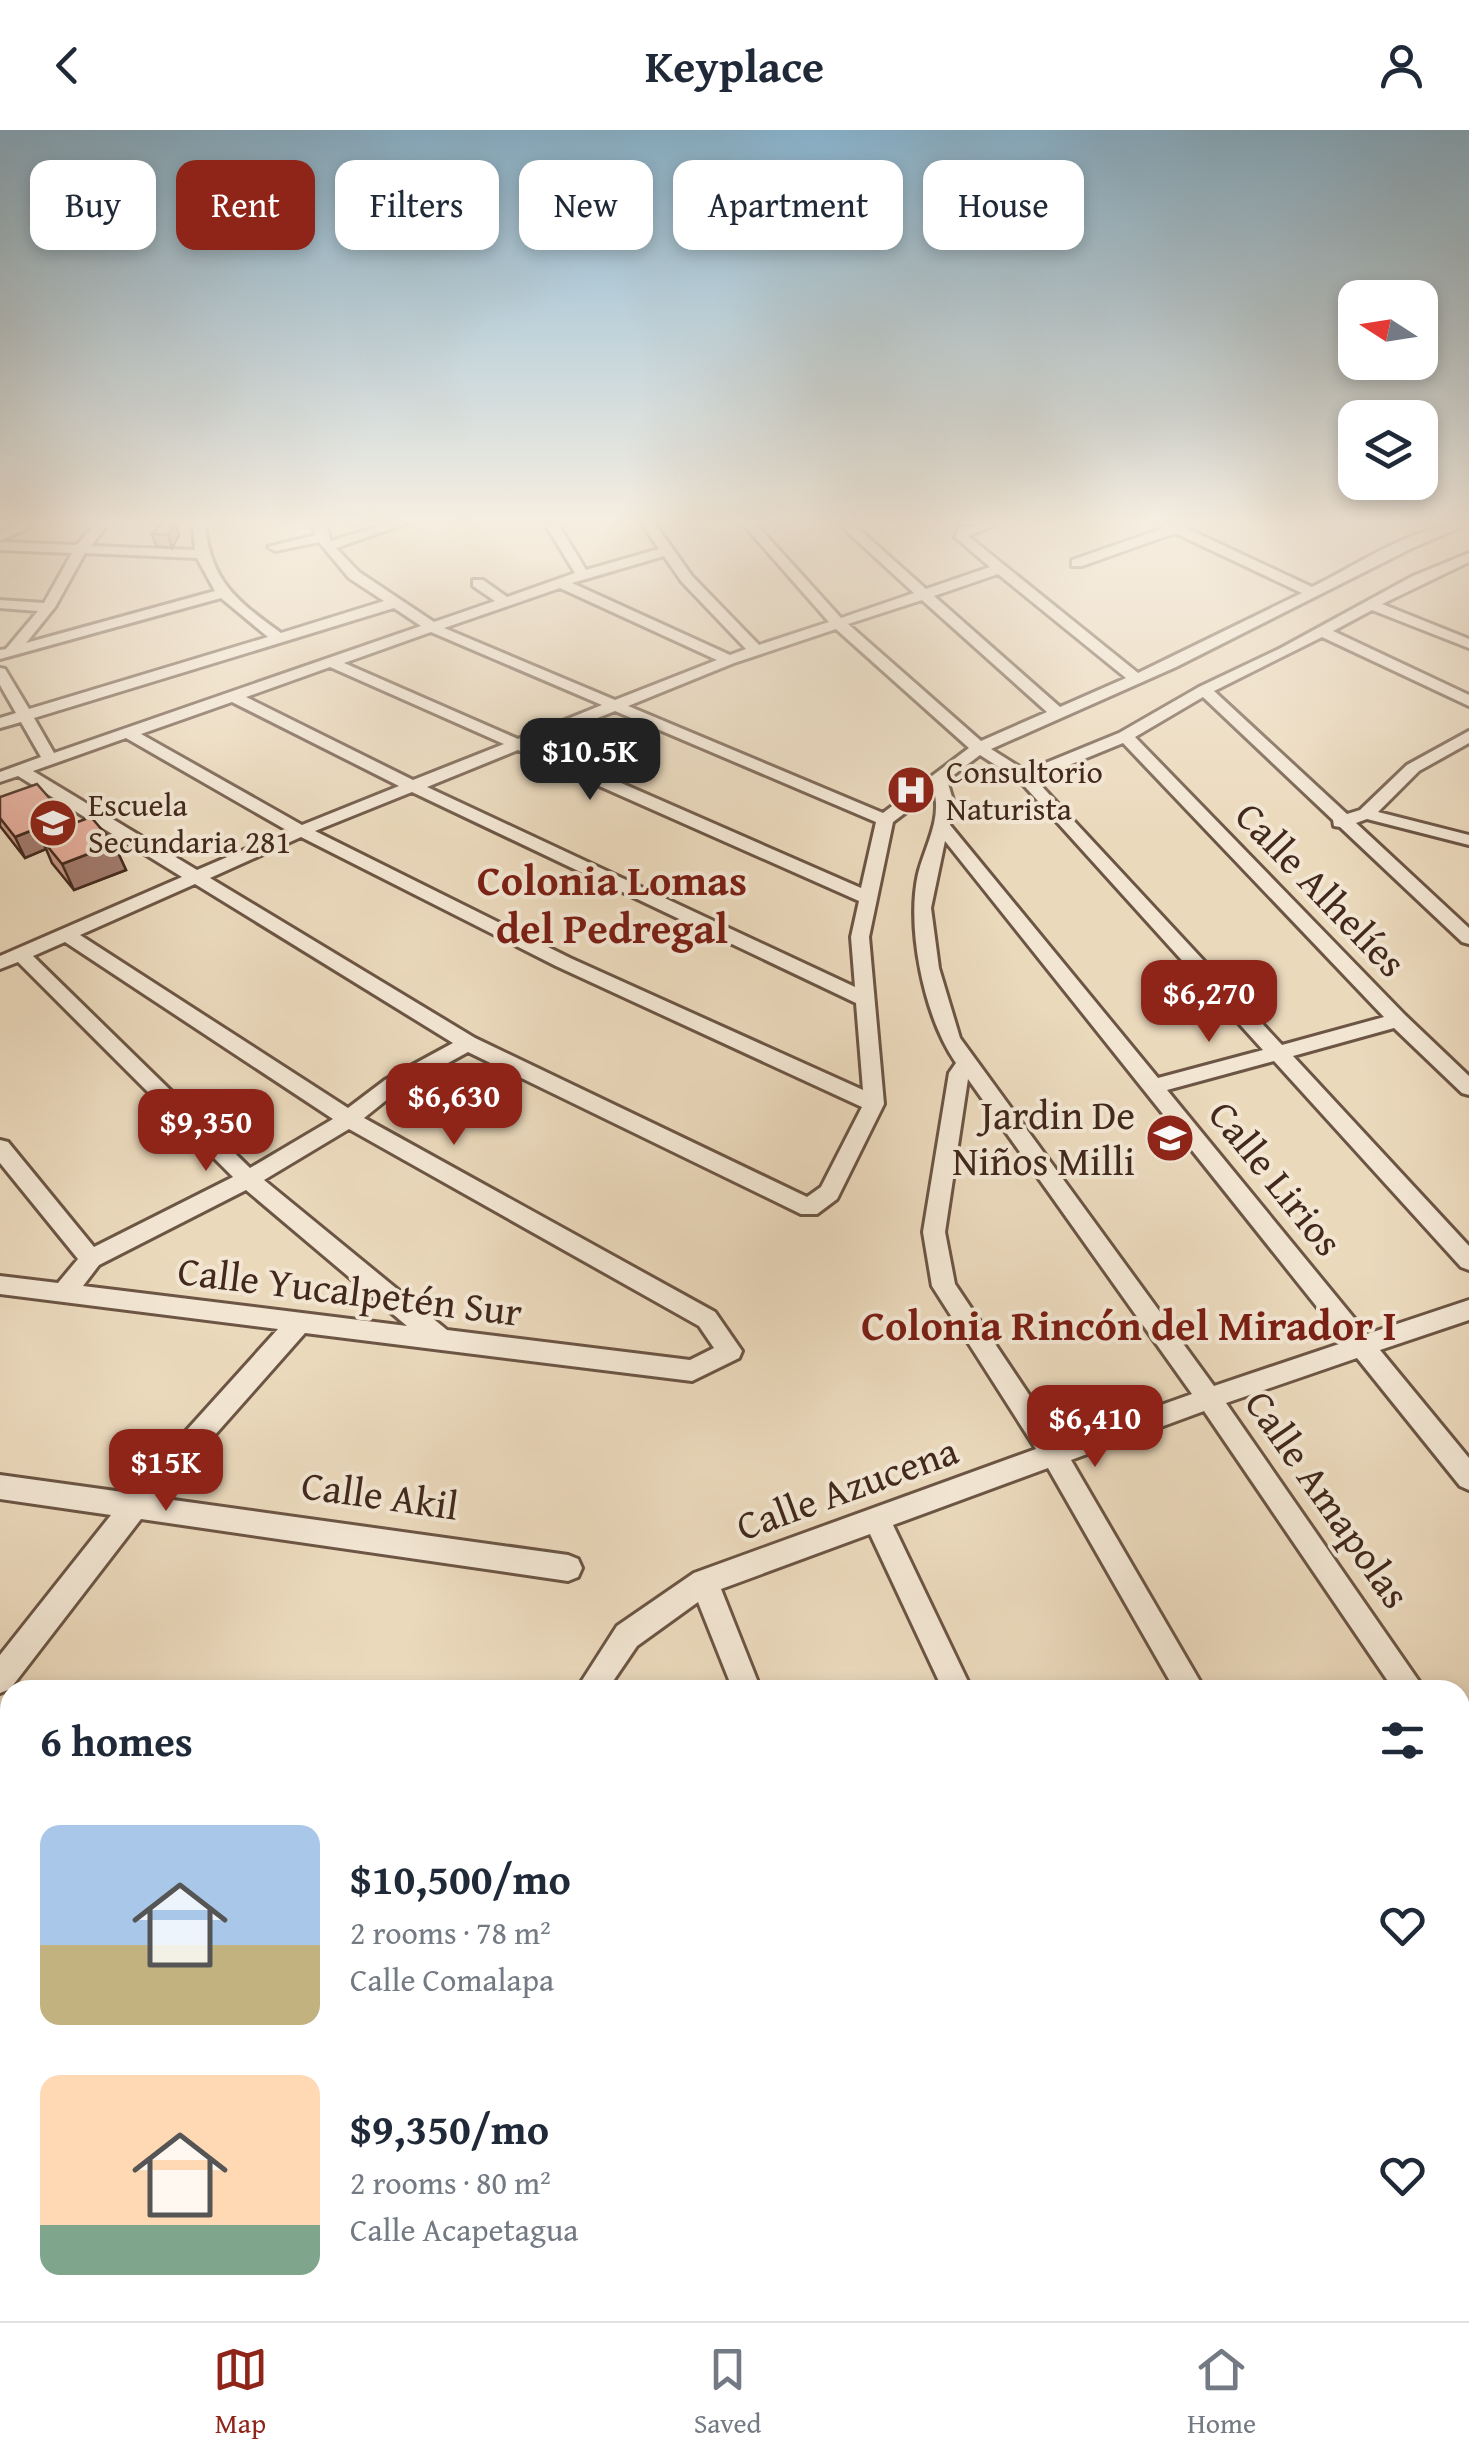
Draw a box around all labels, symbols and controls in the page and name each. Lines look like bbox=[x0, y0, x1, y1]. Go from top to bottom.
text: Keyplace bbox=[645, 33, 824, 98]
icon: back bbox=[40, 38, 95, 93]
icon: person bbox=[1374, 38, 1429, 93]
chip: Buy bbox=[30, 160, 156, 250]
chip: Rent bbox=[176, 160, 315, 250]
chip: Filters bbox=[335, 160, 499, 250]
chip: New bbox=[519, 160, 653, 250]
chip: Apartment bbox=[673, 160, 903, 250]
chip: House bbox=[923, 160, 1084, 250]
north arrow bbox=[1338, 280, 1438, 380]
map controls bbox=[1338, 280, 1438, 500]
button: layers bbox=[1338, 400, 1438, 500]
pin: $10.5K bbox=[509, 718, 671, 803]
text: $10.5K bbox=[542, 727, 638, 774]
place label: Consultorio Naturista bbox=[946, 748, 1103, 832]
hospital icon: Consultorio Naturista bbox=[885, 764, 937, 816]
place label: Escuela Secundaria 281 bbox=[88, 781, 291, 865]
street label: Calle Alhelíes bbox=[1222, 787, 1421, 990]
school or university icon: Escuela Secundaria 281 bbox=[27, 797, 79, 849]
district label: Colonia Lomas del Pedregal bbox=[477, 849, 747, 958]
pin: $6,270 bbox=[1128, 960, 1290, 1045]
text: $6,270 bbox=[1163, 969, 1255, 1016]
pin: $6,630 bbox=[373, 1063, 535, 1148]
text: $6,630 bbox=[408, 1072, 500, 1119]
place label: Jardin De Niños Milli bbox=[952, 1085, 1135, 1190]
street label: Calle Lirios bbox=[1195, 1087, 1358, 1268]
pin: $9,350 bbox=[125, 1089, 287, 1174]
text: $9,350 bbox=[160, 1098, 252, 1145]
school or university icon: Jardin De Niños Milli bbox=[1144, 1112, 1196, 1164]
street label: Calle Yucalpetén Sur bbox=[175, 1240, 526, 1341]
district label: Colonia Rincón del Mirador I bbox=[861, 1294, 1397, 1355]
street label: Calle Amapolas bbox=[1231, 1378, 1426, 1620]
pin: $6,410 bbox=[1014, 1385, 1176, 1470]
text: $6,410 bbox=[1049, 1394, 1141, 1441]
street label: Calle Azucena bbox=[728, 1420, 966, 1555]
pin: $15K bbox=[107, 1429, 225, 1514]
text: $15K bbox=[131, 1438, 201, 1485]
street label: Calle Akil bbox=[298, 1454, 462, 1535]
text: 6 homes bbox=[40, 1710, 193, 1771]
icon: filters bbox=[1375, 1713, 1430, 1768]
text: $10,500/mo bbox=[350, 1848, 571, 1909]
icon: home bbox=[120, 1865, 240, 1985]
icon: heart bbox=[1375, 1898, 1430, 1953]
text: 2 rooms · 78 m² bbox=[350, 1909, 551, 1956]
text: Calle Comalapa bbox=[350, 1956, 554, 2003]
text: $9,350/mo bbox=[350, 2098, 549, 2159]
icon: home bbox=[120, 2115, 240, 2235]
icon: heart bbox=[1375, 2148, 1430, 2203]
text: 2 rooms · 80 m² bbox=[350, 2159, 551, 2206]
text: Calle Acapetagua bbox=[350, 2206, 578, 2253]
tab: Map bbox=[213, 2342, 268, 2443]
tab: Saved bbox=[694, 2342, 761, 2443]
tab: Home bbox=[1187, 2342, 1256, 2443]

